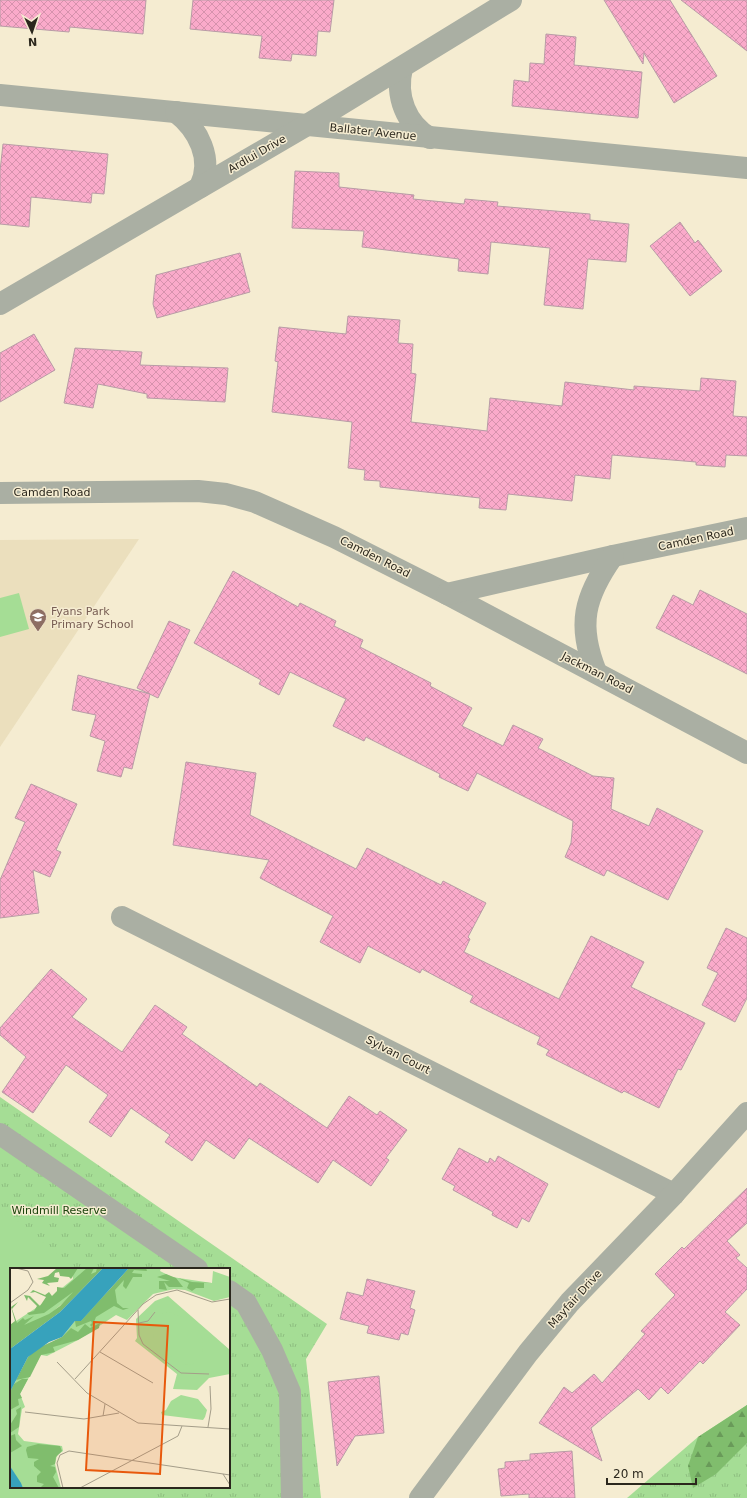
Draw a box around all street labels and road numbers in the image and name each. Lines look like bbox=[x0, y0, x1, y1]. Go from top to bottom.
street label: Ballater Avenue bbox=[329, 121, 417, 143]
street label: Ardlui Drive bbox=[226, 132, 288, 176]
street label: Camden Road bbox=[14, 486, 90, 499]
street label: Camden Road bbox=[657, 525, 735, 553]
street label: Camden Road bbox=[338, 534, 412, 580]
street label: Jackman Road bbox=[558, 649, 635, 696]
street label: Sylvan Court bbox=[364, 1033, 433, 1077]
street label: Mayfair Drive bbox=[545, 1267, 605, 1331]

